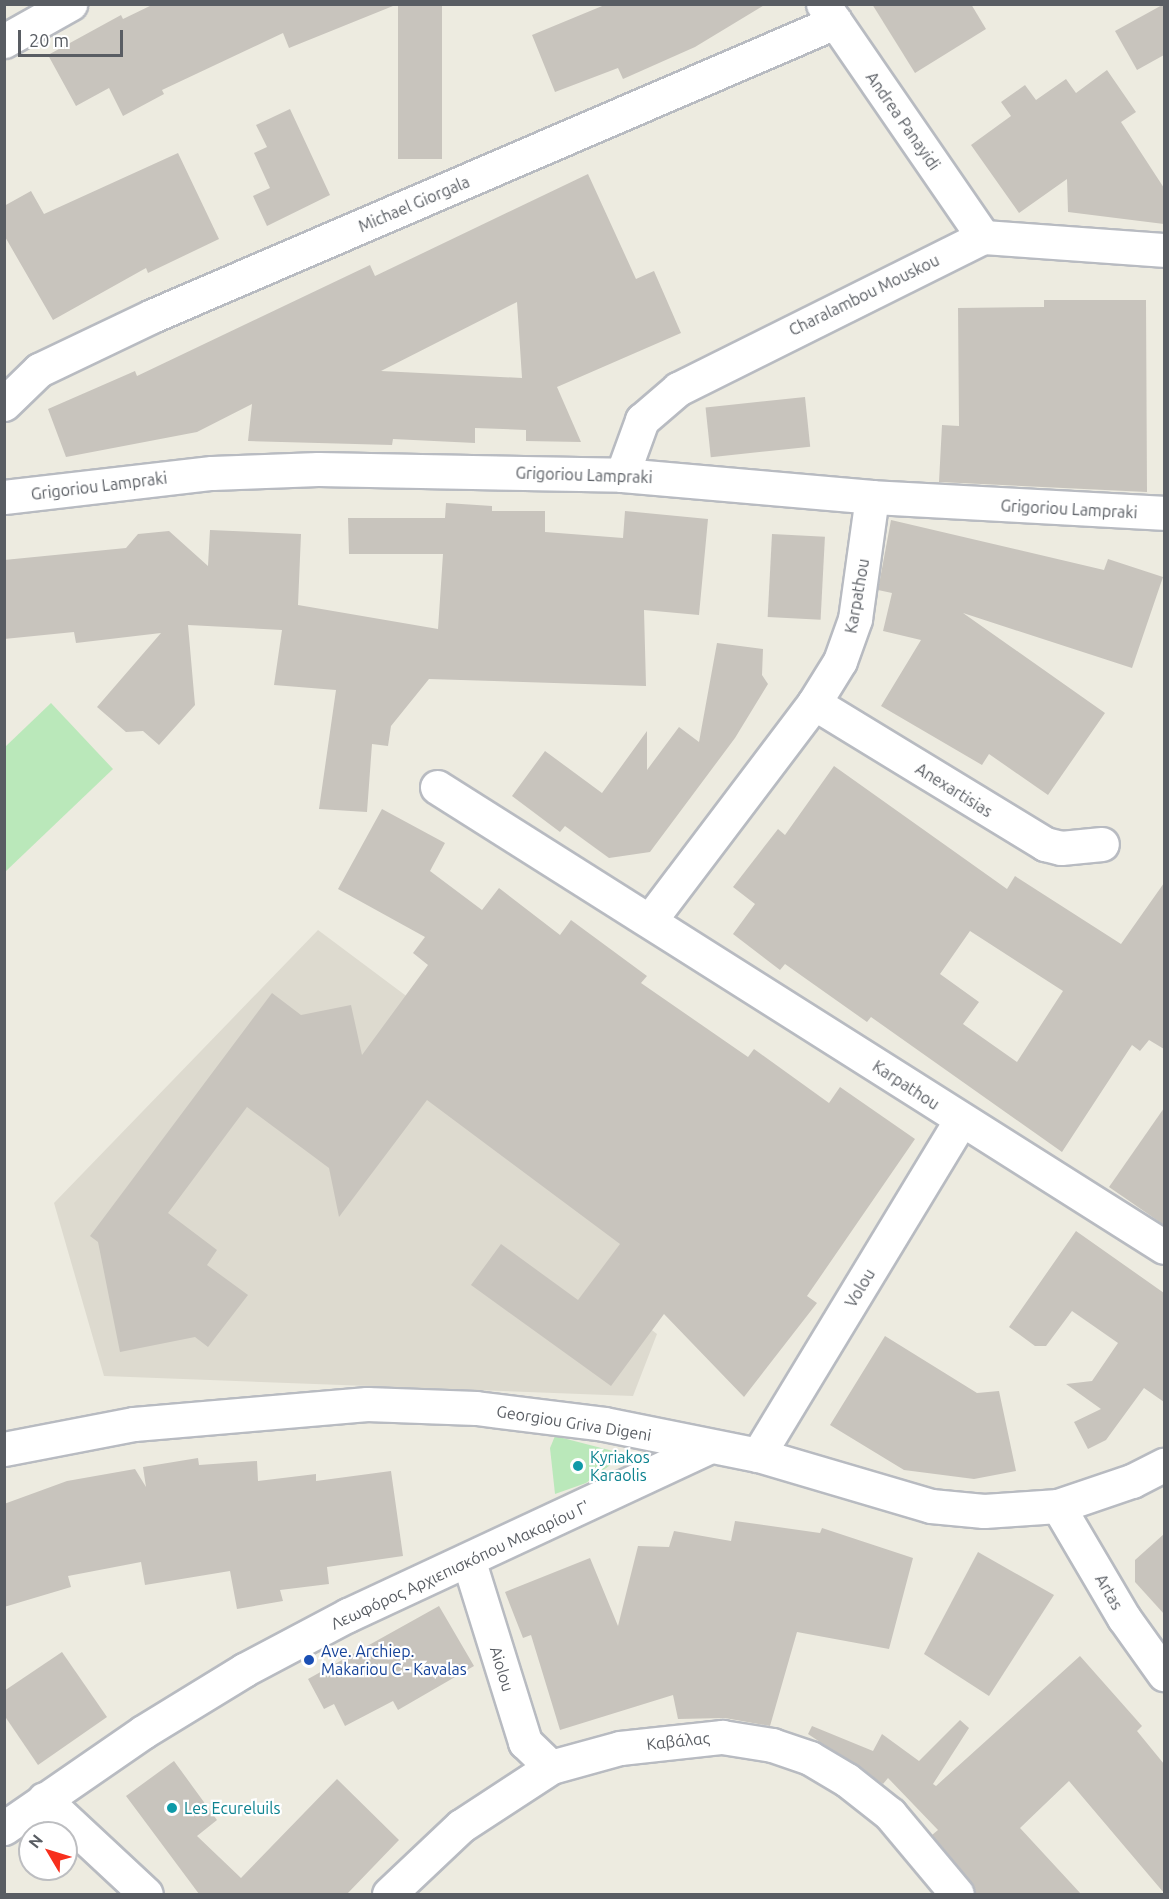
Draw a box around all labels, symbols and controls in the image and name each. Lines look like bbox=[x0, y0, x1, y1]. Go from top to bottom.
scale bar bbox=[21, 18, 126, 56]
text: 20 m bbox=[29, 30, 69, 50]
street label: Andrea Panayidi bbox=[862, 68, 944, 174]
street label: Michael Giorgala bbox=[355, 172, 473, 236]
street label: Charalambou Mouskou bbox=[786, 250, 942, 340]
street label: Grigoriou Lampraki bbox=[515, 463, 653, 487]
street label: Grigoriou Lampraki bbox=[30, 468, 168, 504]
street label: Grigoriou Lampraki bbox=[1000, 496, 1138, 522]
street label: Karpathou bbox=[841, 557, 873, 635]
street label: Anexartisias bbox=[912, 759, 996, 821]
street label: Karpathou bbox=[869, 1056, 943, 1114]
street label: Volou bbox=[841, 1265, 879, 1311]
street label: Georgiou Griva Digeni bbox=[495, 1401, 653, 1445]
place label: Kyriakos Karaolis bbox=[590, 1447, 650, 1485]
marker: Kyriakos Karaolis bbox=[571, 1459, 585, 1473]
street label: Λεωφόρος Αρχιεπισκόπου Μακαρίου Γ' bbox=[328, 1497, 592, 1633]
street label: Artas bbox=[1091, 1571, 1127, 1613]
place label: Ave. Archiep. Makariou C - Kavalas bbox=[321, 1641, 467, 1679]
street label: Aiolou bbox=[486, 1644, 518, 1694]
marker: Ave. Archiep. Makariou C - Kavalas bbox=[302, 1653, 316, 1667]
street label: Καβάλας bbox=[645, 1728, 711, 1754]
place label: Les Ecureluils bbox=[184, 1798, 280, 1818]
marker: Les Ecureluils bbox=[165, 1801, 179, 1815]
north arrow bbox=[18, 1821, 78, 1881]
text: N bbox=[25, 1831, 46, 1851]

